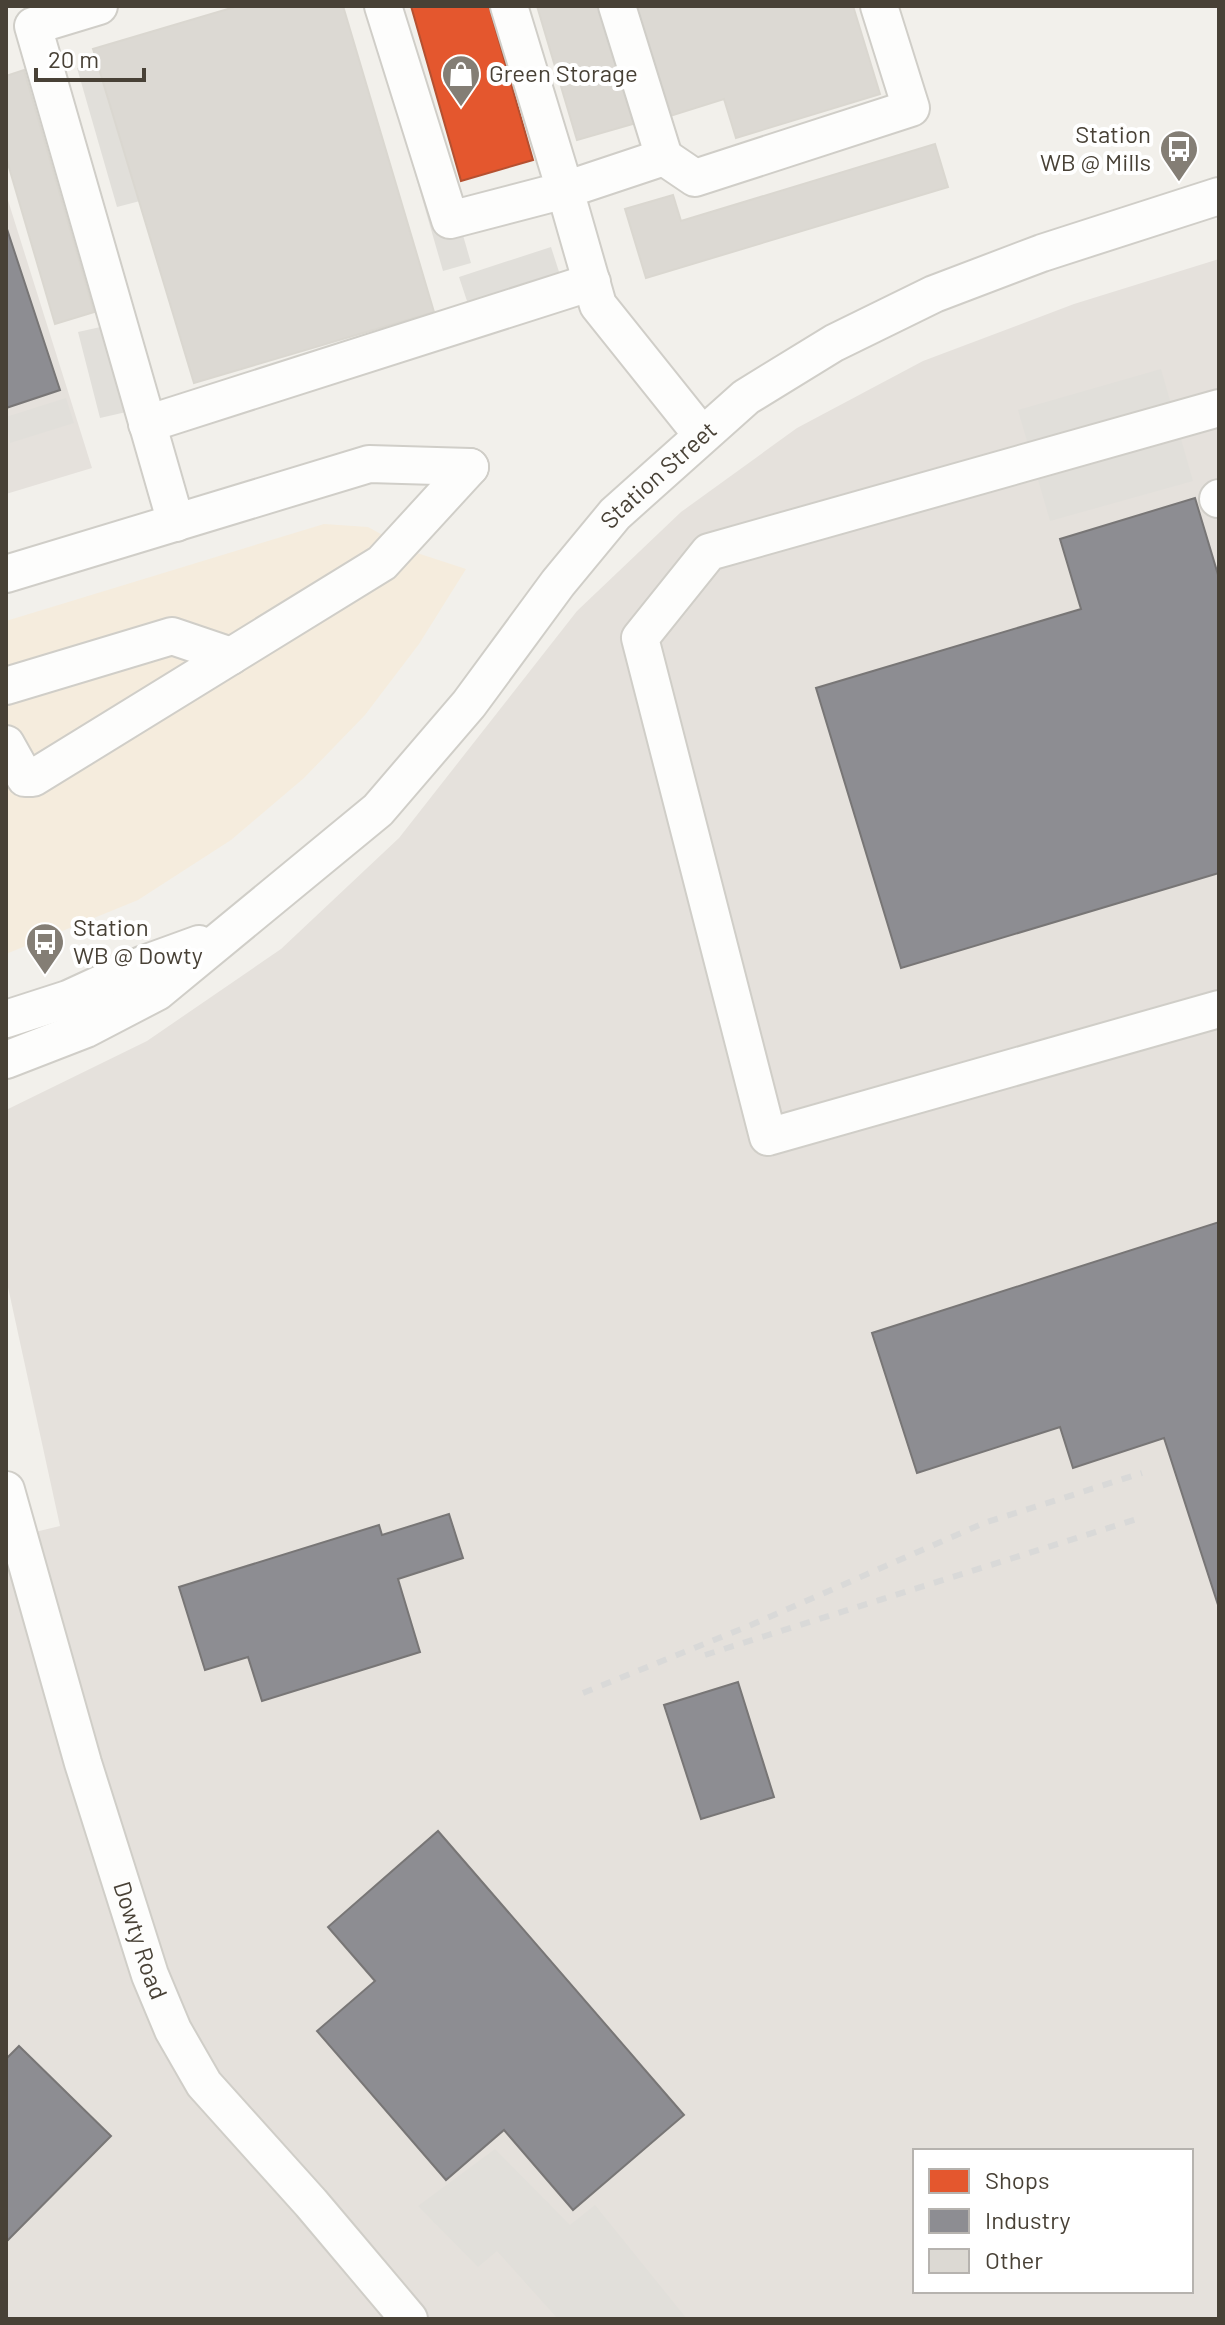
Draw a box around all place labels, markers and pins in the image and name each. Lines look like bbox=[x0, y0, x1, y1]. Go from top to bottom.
shop icon: Green Storage bbox=[440, 53, 482, 108]
place label: Green Storage bbox=[489, 58, 638, 87]
place label: Station WB @ Mills bbox=[1040, 119, 1151, 176]
bus stop icon: Station WB @ Mills bbox=[1158, 128, 1200, 183]
place label: Station WB @ Dowty bbox=[73, 912, 203, 969]
bus stop icon: Station WB @ Dowty bbox=[24, 921, 66, 976]

